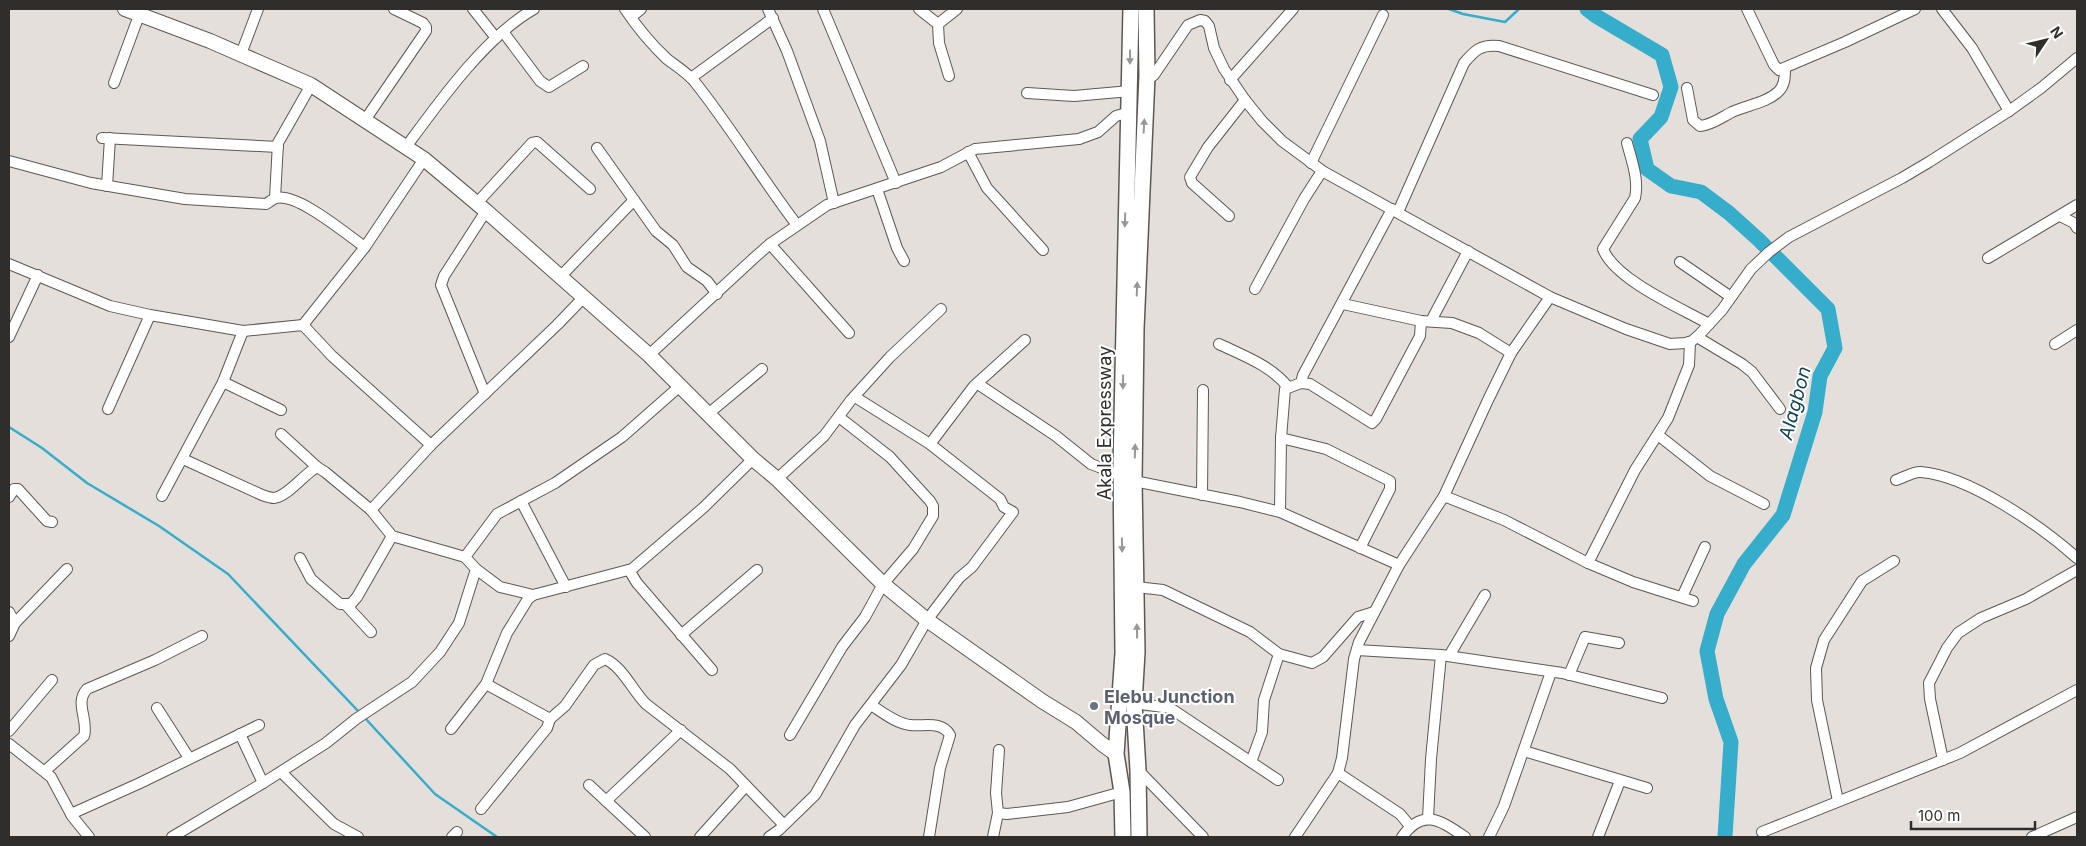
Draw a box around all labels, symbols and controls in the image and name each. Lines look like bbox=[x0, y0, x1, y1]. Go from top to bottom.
north arrow bbox=[2021, 15, 2071, 65]
text: N bbox=[2047, 23, 2067, 42]
one-way arrow bbox=[1126, 50, 1134, 66]
one-way arrow bbox=[1141, 118, 1149, 134]
one-way arrow bbox=[1121, 212, 1129, 228]
one-way arrow bbox=[1134, 281, 1142, 297]
street label: Akala Expressway bbox=[1094, 346, 1115, 500]
water label: Alagbon bbox=[1774, 364, 1816, 443]
one-way arrow bbox=[1119, 375, 1127, 391]
one-way arrow bbox=[1131, 443, 1139, 459]
one-way arrow bbox=[1119, 537, 1127, 553]
one-way arrow bbox=[1132, 623, 1140, 639]
place label: Elebu Junction Mosque bbox=[1104, 686, 1235, 728]
marker: Elebu Junction Mosque bbox=[1088, 700, 1100, 712]
scale bar bbox=[1911, 798, 2035, 830]
text: 100 m bbox=[1918, 806, 1960, 825]

